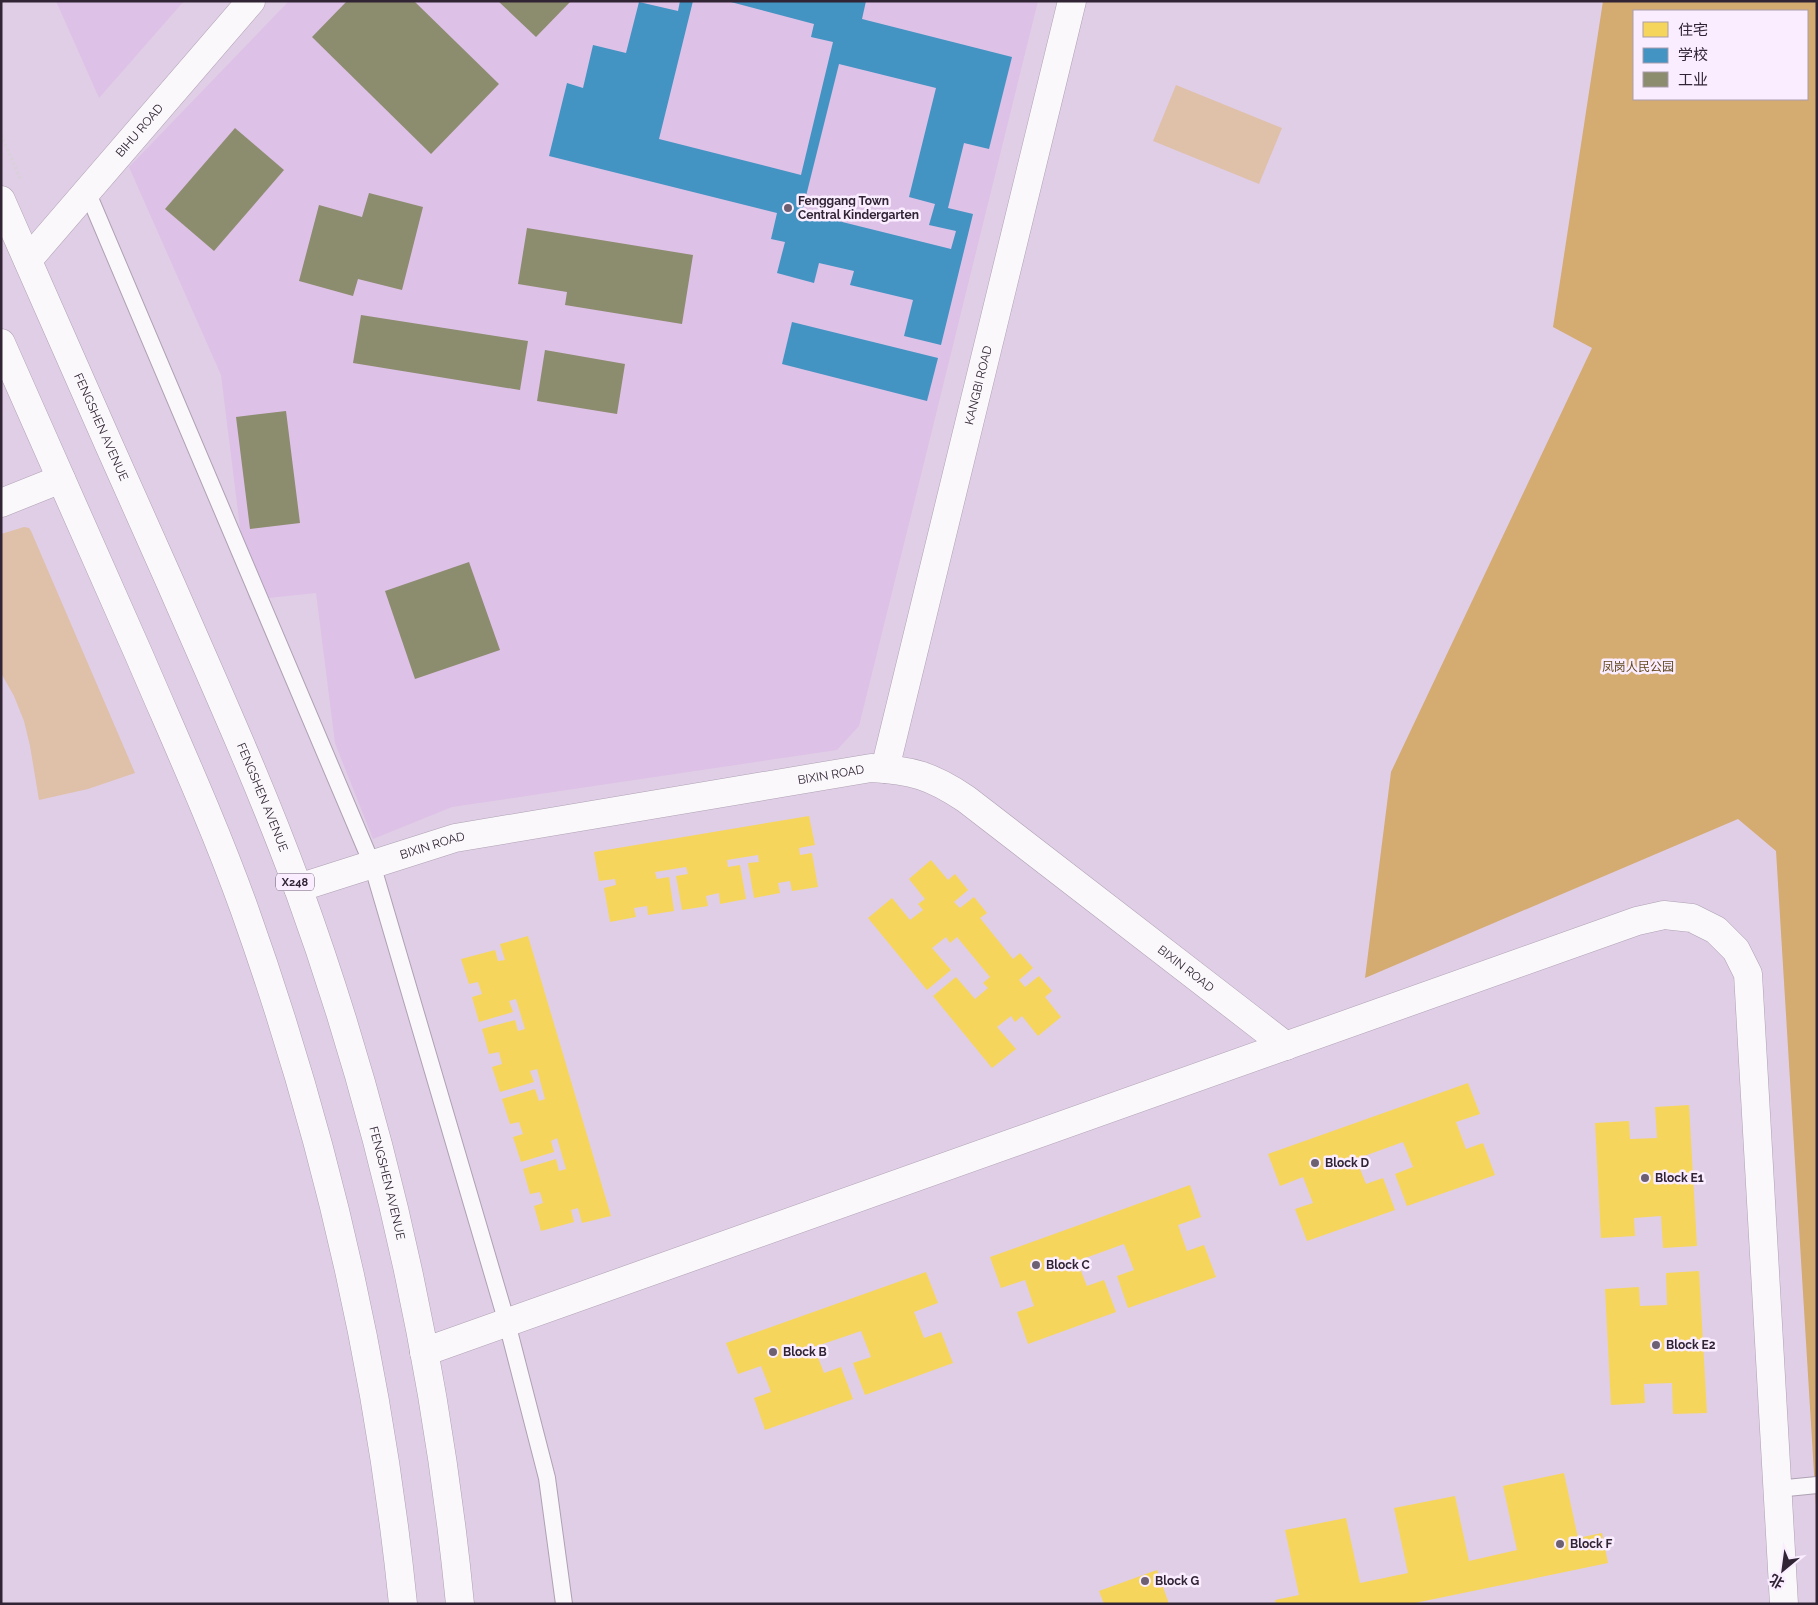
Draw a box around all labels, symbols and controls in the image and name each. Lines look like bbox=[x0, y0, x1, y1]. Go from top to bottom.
legend bbox=[1633, 10, 1808, 100]
text: 住宅 bbox=[1678, 21, 1708, 39]
text: 学校 bbox=[1678, 46, 1708, 64]
text: 工业 bbox=[1678, 71, 1708, 89]
street label: BIHU ROAD bbox=[113, 101, 166, 160]
place label: Fenggang Town Central Kindergarten bbox=[798, 194, 919, 222]
marker: Fenggang Town Central Kindergarten bbox=[782, 202, 794, 214]
street label: KANGBI ROAD bbox=[962, 344, 995, 426]
street label: FENGSHEN AVENUE bbox=[71, 371, 131, 483]
park label: 凤岗人民公园 bbox=[1602, 660, 1674, 674]
street label: FENGSHEN AVENUE bbox=[234, 741, 291, 854]
street label: BIXIN ROAD bbox=[797, 762, 866, 787]
street label: BIXIN ROAD bbox=[398, 829, 466, 862]
road number: X248 bbox=[276, 874, 314, 890]
street label: BIXIN ROAD bbox=[1155, 943, 1217, 995]
street label: FENGSHEN AVENUE bbox=[366, 1125, 408, 1241]
place label: Block D bbox=[1325, 1156, 1370, 1170]
marker: Block D bbox=[1309, 1157, 1321, 1169]
place label: Block E1 bbox=[1655, 1171, 1704, 1185]
marker: Block E1 bbox=[1639, 1172, 1651, 1184]
place label: Block C bbox=[1046, 1258, 1090, 1272]
marker: Block C bbox=[1030, 1259, 1042, 1271]
place label: Block E2 bbox=[1666, 1338, 1716, 1352]
marker: Block E2 bbox=[1650, 1339, 1662, 1351]
place label: Block B bbox=[783, 1345, 827, 1359]
marker: Block B bbox=[767, 1346, 779, 1358]
place label: Block F bbox=[1570, 1537, 1613, 1551]
marker: Block F bbox=[1554, 1538, 1566, 1550]
north arrow bbox=[1758, 1545, 1808, 1595]
text: 北 bbox=[1767, 1571, 1787, 1592]
place label: Block G bbox=[1155, 1574, 1200, 1588]
marker: Block G bbox=[1139, 1575, 1151, 1587]

